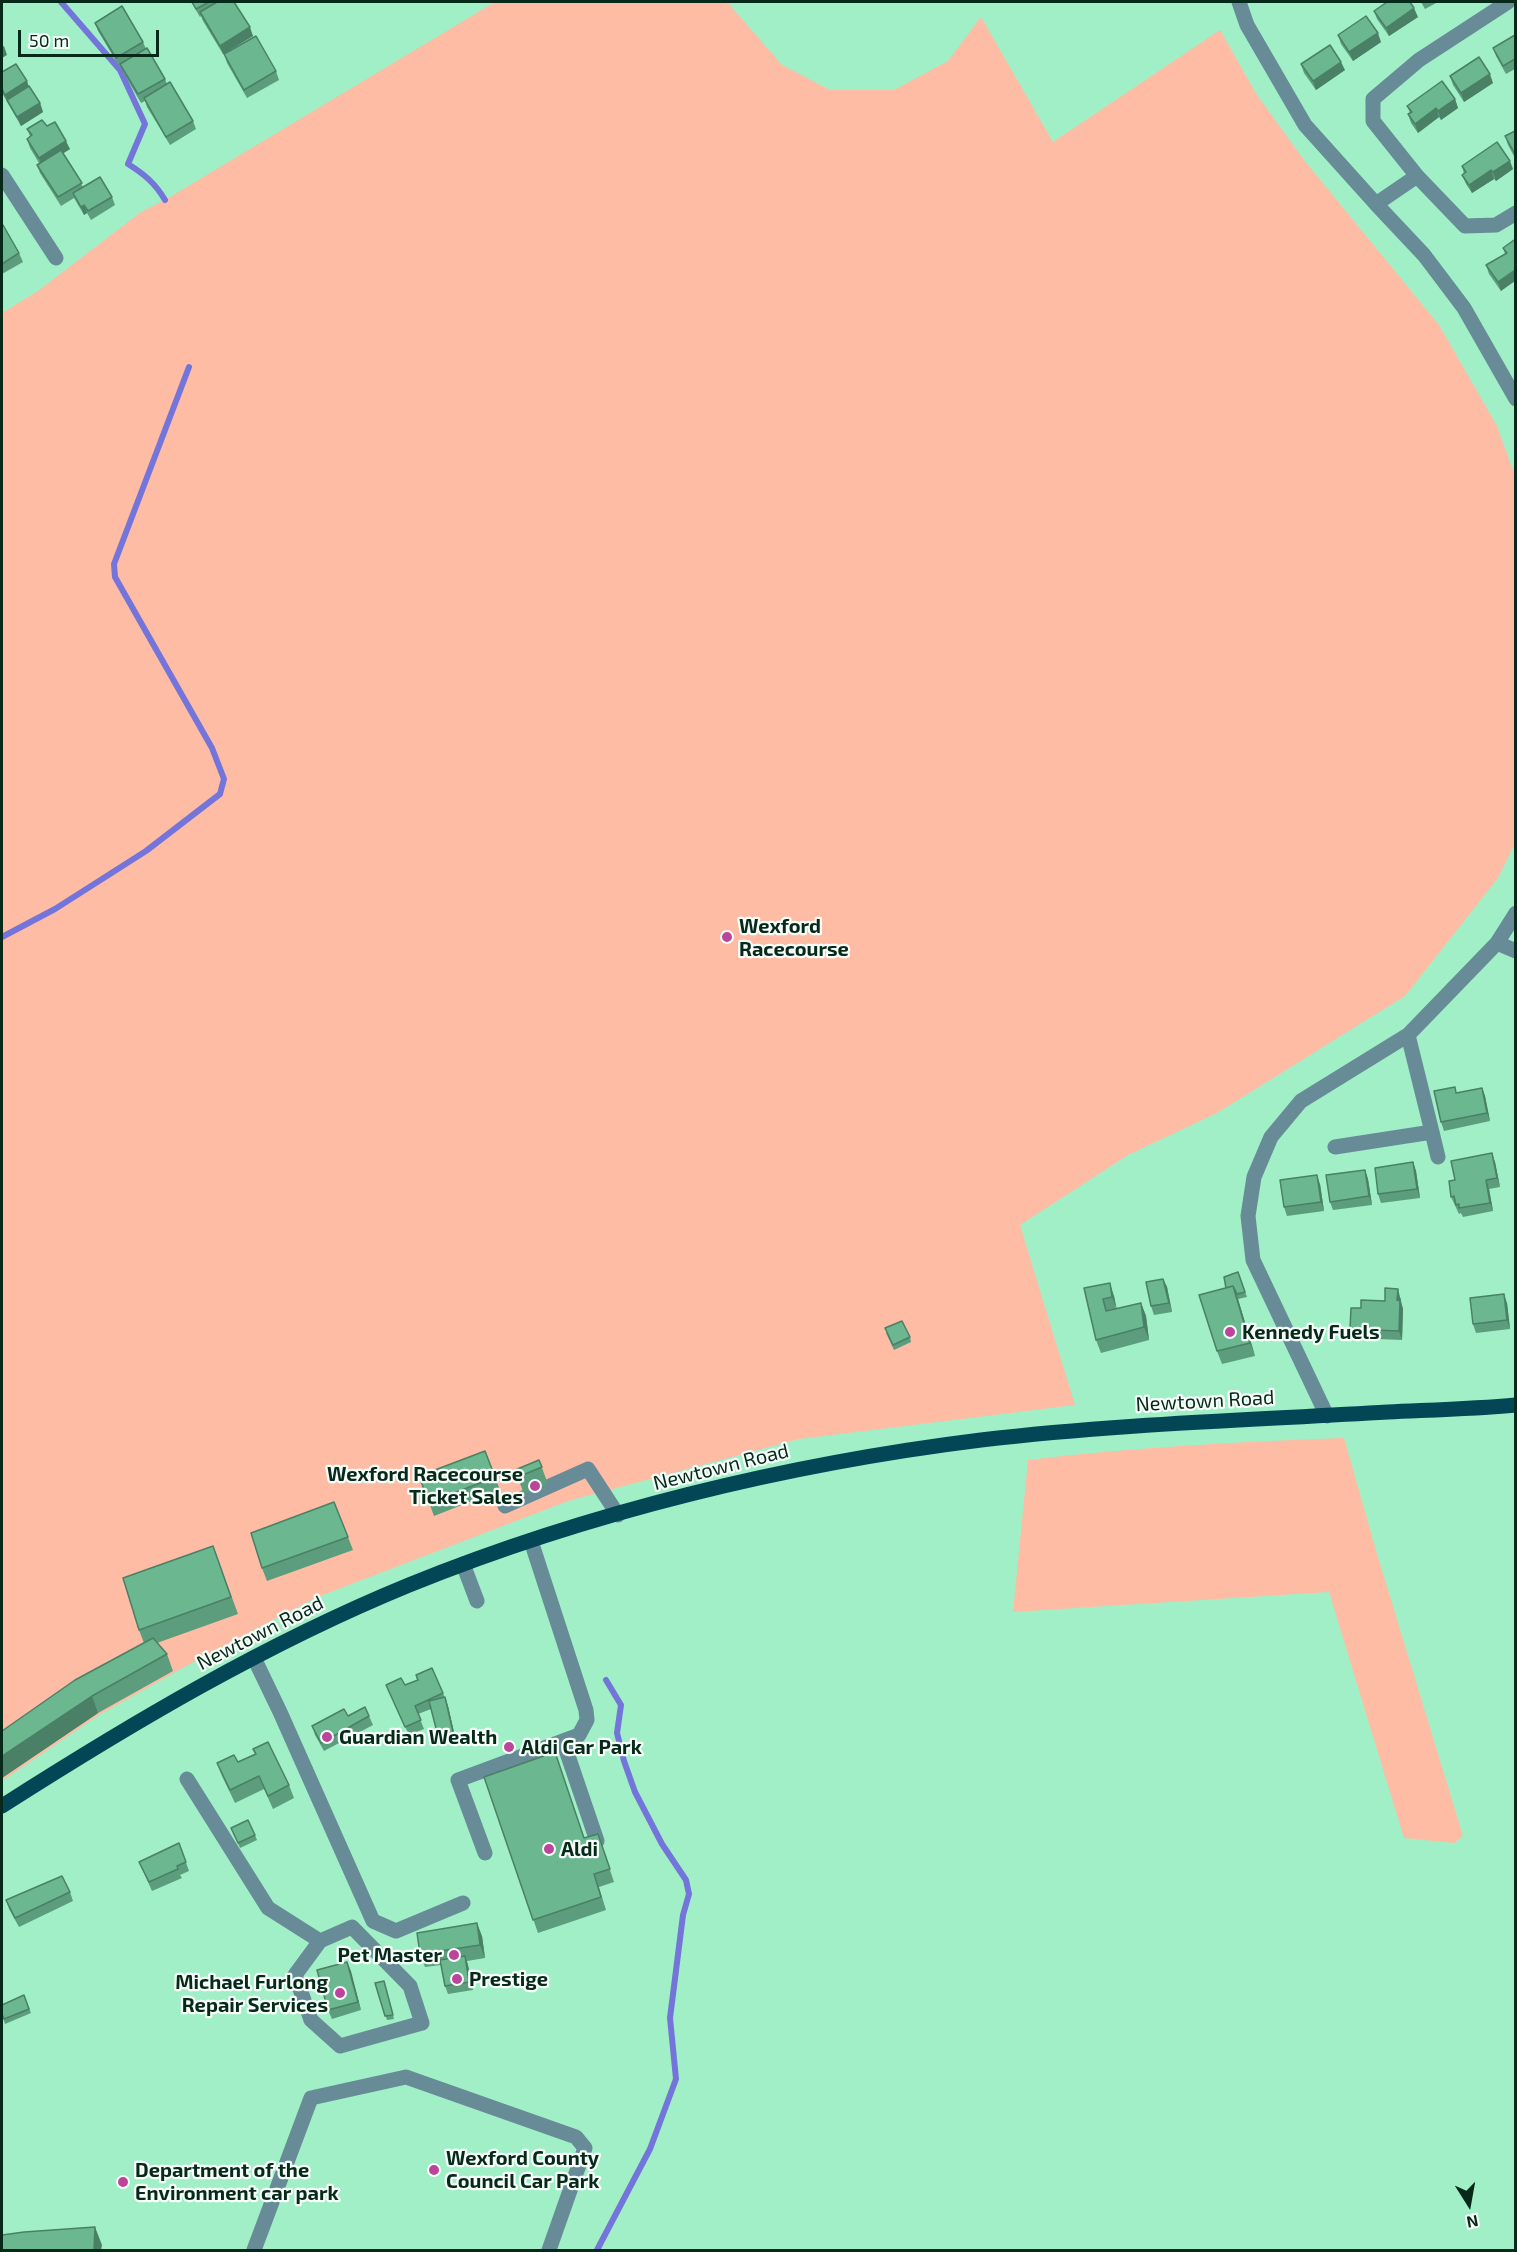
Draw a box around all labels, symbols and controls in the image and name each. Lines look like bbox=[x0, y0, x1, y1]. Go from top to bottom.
scale bar bbox=[21, 18, 162, 56]
text: 50 m bbox=[29, 29, 69, 51]
place label: Wexford Racecourse bbox=[739, 914, 849, 961]
marker: Wexford Racecourse bbox=[720, 930, 734, 944]
place label: Kennedy Fuels bbox=[1242, 1320, 1380, 1344]
marker: Kennedy Fuels bbox=[1223, 1325, 1237, 1339]
street label: Newtown Road bbox=[1135, 1385, 1275, 1417]
street label: Newtown Road bbox=[651, 1439, 791, 1495]
place label: Wexford Racecourse Ticket Sales bbox=[327, 1462, 523, 1509]
marker: Wexford Racecourse Ticket Sales bbox=[528, 1479, 542, 1493]
street label: Newtown Road bbox=[193, 1591, 327, 1675]
place label: Guardian Wealth bbox=[339, 1725, 497, 1749]
marker: Guardian Wealth bbox=[320, 1730, 334, 1744]
place label: Aldi Car Park bbox=[521, 1735, 642, 1759]
marker: Aldi Car Park bbox=[502, 1740, 516, 1754]
place label: Aldi bbox=[561, 1837, 598, 1861]
marker: Aldi bbox=[542, 1842, 556, 1856]
place label: Pet Master bbox=[338, 1943, 442, 1967]
marker: Pet Master bbox=[447, 1948, 461, 1962]
place label: Prestige bbox=[469, 1967, 548, 1991]
place label: Michael Furlong Repair Services bbox=[175, 1970, 328, 2017]
marker: Prestige bbox=[450, 1972, 464, 1986]
marker: Michael Furlong Repair Services bbox=[333, 1986, 347, 2000]
place label: Wexford County Council Car Park bbox=[446, 2146, 599, 2193]
place label: Department of the Environment car park bbox=[135, 2158, 339, 2205]
marker: Wexford County Council Car Park bbox=[427, 2163, 441, 2177]
north arrow bbox=[1439, 2174, 1499, 2234]
marker: Department of the Environment car park bbox=[116, 2175, 130, 2189]
text: N bbox=[1465, 2212, 1480, 2233]

